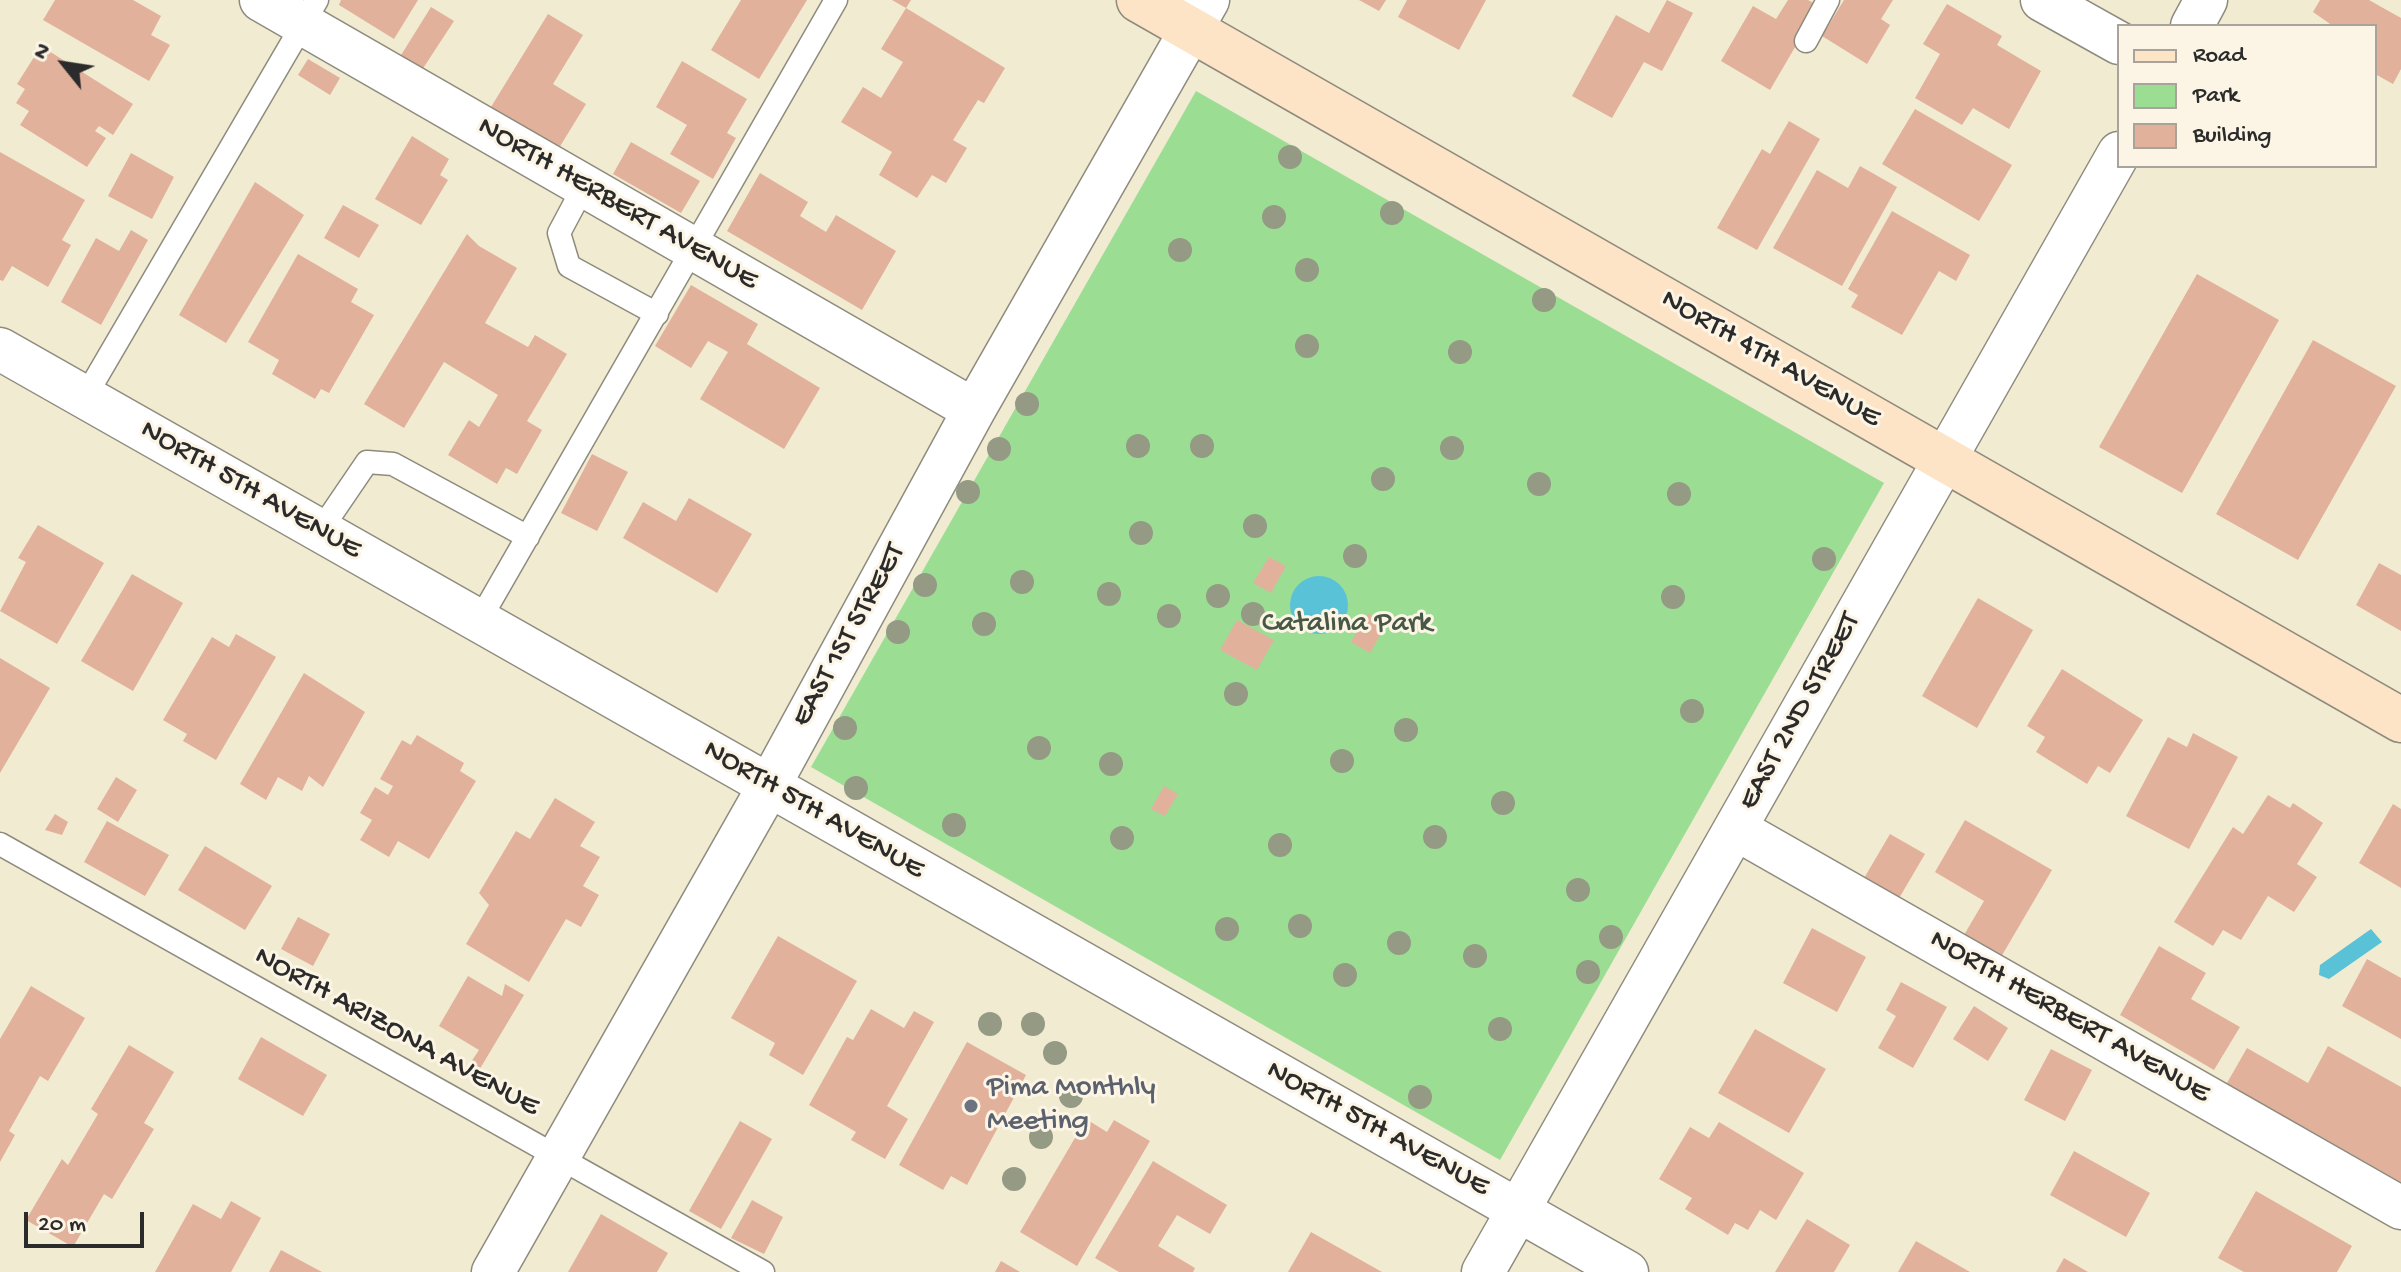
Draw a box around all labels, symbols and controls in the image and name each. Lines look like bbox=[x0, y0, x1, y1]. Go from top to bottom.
north arrow bbox=[24, 24, 104, 104]
legend bbox=[2117, 24, 2377, 168]
text: N bbox=[28, 39, 58, 65]
text: Road bbox=[2193, 42, 2245, 71]
text: Park bbox=[2193, 82, 2239, 111]
street label: NORTH HERBERT AVENUE bbox=[470, 110, 764, 300]
text: Building bbox=[2193, 122, 2271, 151]
street label: NORTH 4TH AVENUE bbox=[1654, 282, 1886, 438]
street label: NORTH 5TH AVENUE bbox=[133, 413, 367, 569]
street label: EAST 1ST STREET bbox=[785, 538, 915, 734]
park label: Catalina Park bbox=[1262, 607, 1432, 643]
street label: EAST 2ND STREET bbox=[1732, 607, 1870, 817]
street label: NORTH 5TH AVENUE bbox=[696, 733, 930, 889]
street label: NORTH HERBERT AVENUE bbox=[1922, 923, 2216, 1113]
street label: NORTH ARIZONA AVENUE bbox=[247, 940, 545, 1126]
street label: NORTH 5TH AVENUE bbox=[1259, 1054, 1495, 1206]
place label: Pima Monthly Meeting bbox=[987, 1071, 1155, 1142]
marker: Pima Monthly Meeting bbox=[962, 1097, 980, 1115]
scale bar bbox=[28, 1196, 148, 1246]
text: 20 m bbox=[38, 1211, 86, 1240]

